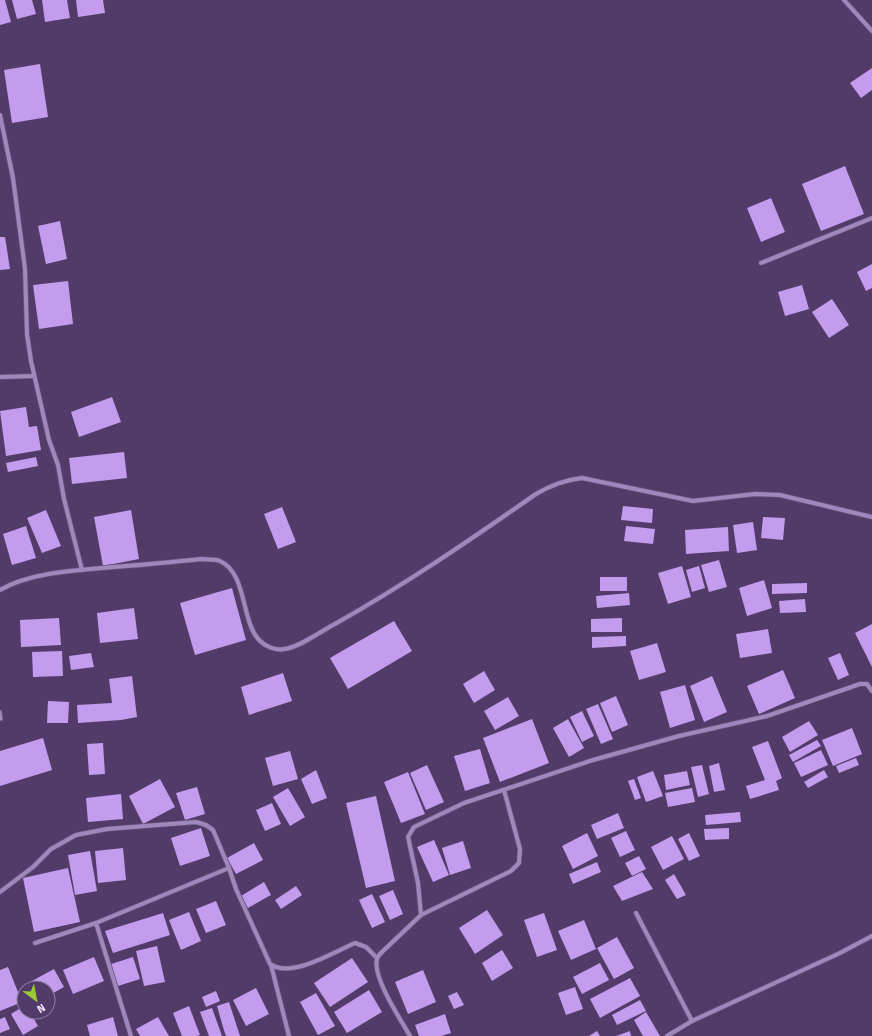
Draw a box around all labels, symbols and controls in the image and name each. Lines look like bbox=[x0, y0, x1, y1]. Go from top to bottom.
north arrow bbox=[16, 980, 56, 1020]
text: N bbox=[34, 1001, 48, 1016]

